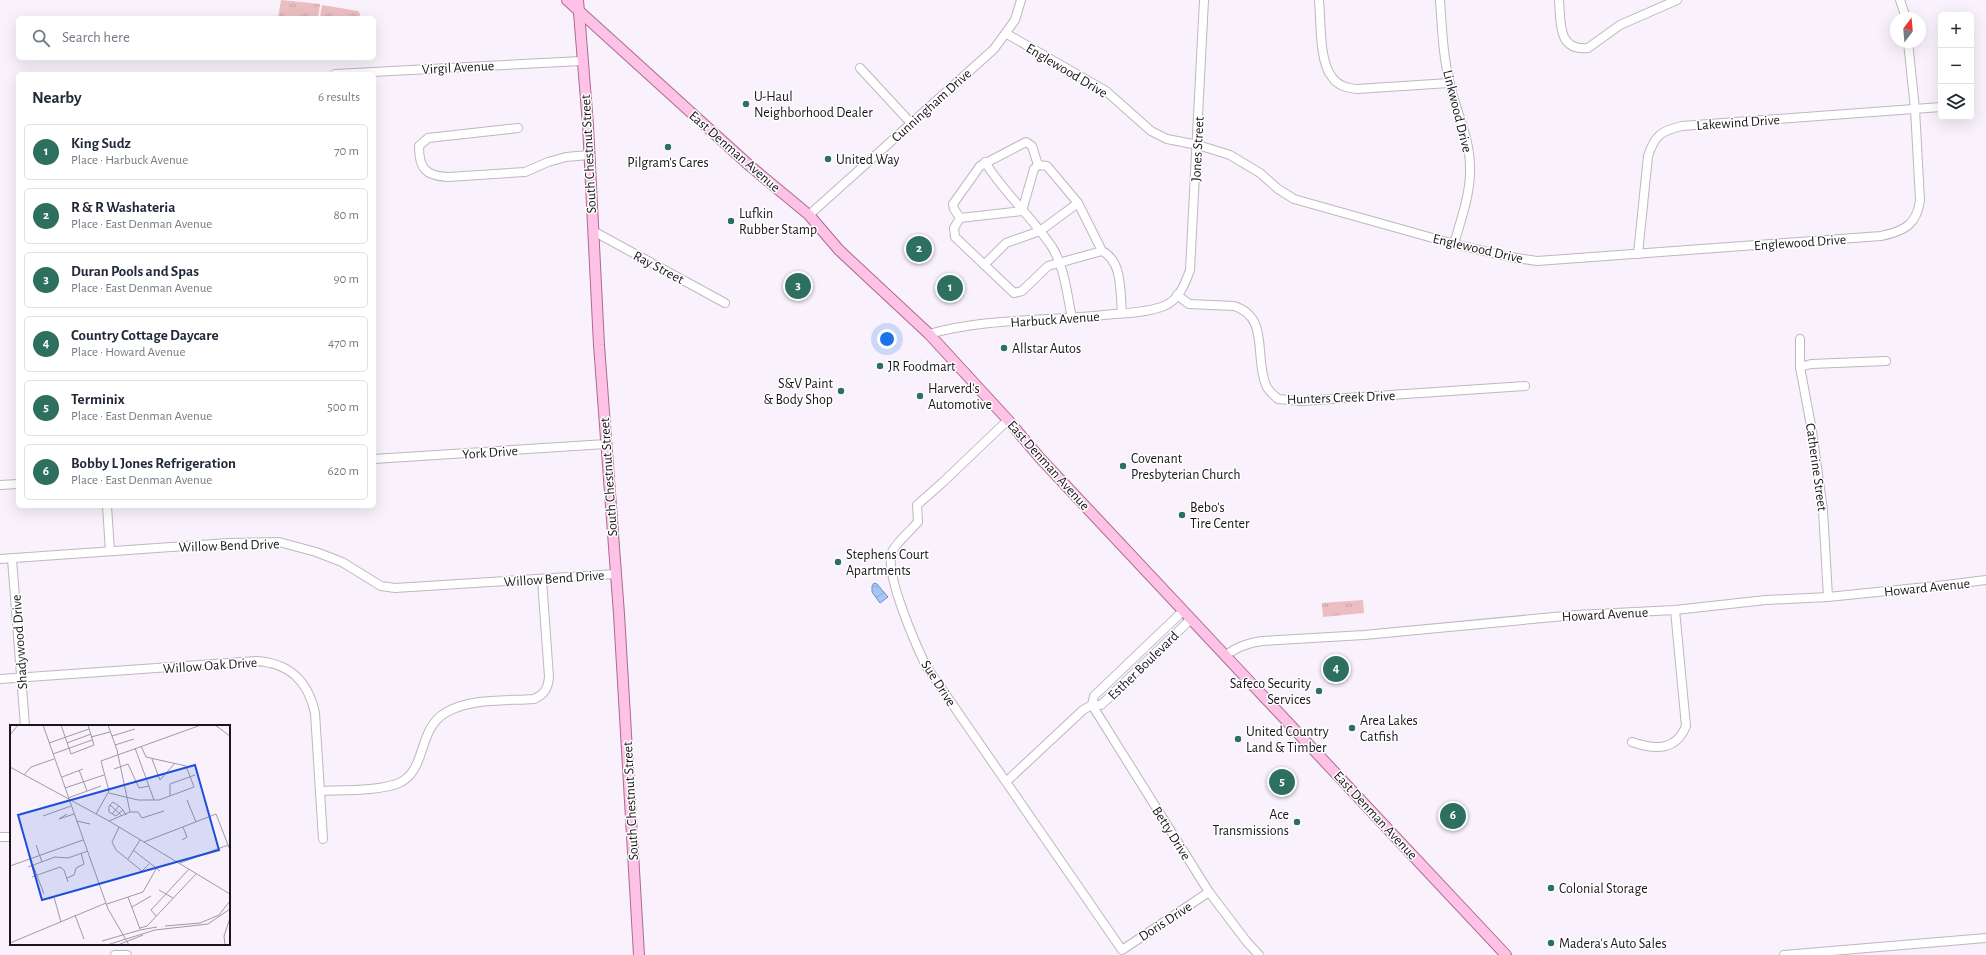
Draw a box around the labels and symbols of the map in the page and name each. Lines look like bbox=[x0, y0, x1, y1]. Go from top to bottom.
north arrow bbox=[1890, 12, 1926, 48]
street label: Englewood Drive bbox=[1023, 41, 1110, 101]
street label: Virgil Avenue bbox=[421, 59, 495, 77]
street label: Cunningham Drive bbox=[889, 66, 974, 145]
street label: Linkwood Drive bbox=[1440, 69, 1474, 154]
place label: U-Haul Neighborhood Dealer bbox=[754, 90, 873, 120]
street label: South Chestnut Street bbox=[579, 94, 599, 214]
marker: U-Haul Neighborhood Dealer bbox=[741, 99, 751, 109]
street label: East Denman Avenue bbox=[686, 109, 782, 195]
street label: Lakewind Drive bbox=[1696, 113, 1780, 133]
street label: Jones Street bbox=[1189, 116, 1207, 182]
marker: Pilgram's Cares bbox=[663, 142, 673, 152]
place label: United Way bbox=[836, 153, 899, 167]
marker: United Way bbox=[823, 154, 833, 164]
place label: Pilgram's Cares bbox=[627, 156, 709, 170]
place label: Lufkin Rubber Stamp bbox=[739, 207, 817, 237]
marker: Lufkin Rubber Stamp bbox=[726, 216, 736, 226]
street label: Englewood Drive bbox=[1431, 232, 1524, 266]
street label: Englewood Drive bbox=[1754, 233, 1847, 253]
pin: 2 bbox=[906, 234, 932, 264]
street label: Ray Street bbox=[631, 249, 687, 287]
pin: 3 bbox=[785, 271, 811, 301]
pin: 1 bbox=[937, 273, 963, 303]
street label: Harbuck Avenue bbox=[1010, 310, 1100, 330]
your location bbox=[877, 329, 897, 349]
place label: Allstar Autos bbox=[1012, 342, 1081, 356]
marker: Allstar Autos bbox=[999, 343, 1009, 353]
place label: JR Foodmart bbox=[888, 360, 956, 374]
marker: JR Foodmart bbox=[875, 361, 885, 371]
place label: S&V Paint & Body Shop bbox=[763, 377, 834, 407]
place label: Harverd's Automotive bbox=[928, 382, 992, 412]
marker: S&V Paint & Body Shop bbox=[836, 386, 846, 396]
street label: Hunters Creek Drive bbox=[1287, 389, 1396, 407]
marker: Harverd's Automotive bbox=[915, 391, 925, 401]
street label: South Chestnut Street bbox=[598, 416, 620, 537]
street label: East Denman Avenue bbox=[1004, 418, 1092, 513]
street label: Catherine Street bbox=[1803, 422, 1829, 513]
street label: York Drive bbox=[462, 444, 518, 462]
place label: Covenant Presbyterian Church bbox=[1131, 452, 1240, 482]
marker: Covenant Presbyterian Church bbox=[1118, 461, 1128, 471]
place label: Bebo's Tire Center bbox=[1190, 501, 1250, 531]
marker: Bebo's Tire Center bbox=[1177, 510, 1187, 520]
street label: Willow Bend Drive bbox=[178, 537, 280, 555]
place label: Stephens Court Apartments bbox=[846, 548, 929, 578]
marker: Stephens Court Apartments bbox=[833, 557, 843, 567]
street label: Willow Bend Drive bbox=[503, 568, 605, 590]
street label: Howard Avenue bbox=[1883, 577, 1971, 599]
street label: Shadywood Drive bbox=[10, 594, 30, 690]
street label: Howard Avenue bbox=[1562, 606, 1649, 624]
street label: Esther Boulevard bbox=[1106, 629, 1182, 703]
pin: 4 bbox=[1323, 654, 1349, 684]
street label: Willow Oak Drive bbox=[162, 656, 258, 676]
street label: Sue Drive bbox=[918, 658, 958, 709]
place label: Safeco Security Services bbox=[1230, 677, 1311, 707]
marker: Safeco Security Services bbox=[1314, 686, 1324, 696]
place label: Area Lakes Catfish bbox=[1360, 714, 1418, 744]
marker: Area Lakes Catfish bbox=[1347, 723, 1357, 733]
inset map bbox=[10, 725, 230, 945]
place label: United Country Land & Timber bbox=[1246, 725, 1329, 755]
marker: United Country Land & Timber bbox=[1233, 734, 1243, 744]
street label: South Chestnut Street bbox=[621, 741, 641, 861]
pin: 5 bbox=[1269, 767, 1295, 797]
street label: East Denman Avenue bbox=[1331, 769, 1420, 863]
pin: 6 bbox=[1440, 801, 1466, 831]
street label: Betty Drive bbox=[1149, 804, 1193, 863]
place label: Ace Transmissions bbox=[1212, 808, 1289, 838]
marker: Ace Transmissions bbox=[1292, 817, 1302, 827]
place label: Colonial Storage bbox=[1559, 882, 1648, 896]
marker: Colonial Storage bbox=[1546, 883, 1556, 893]
street label: Doris Drive bbox=[1136, 900, 1195, 944]
place label: Madera's Auto Sales bbox=[1559, 937, 1667, 951]
marker: Madera's Auto Sales bbox=[1546, 938, 1556, 948]

